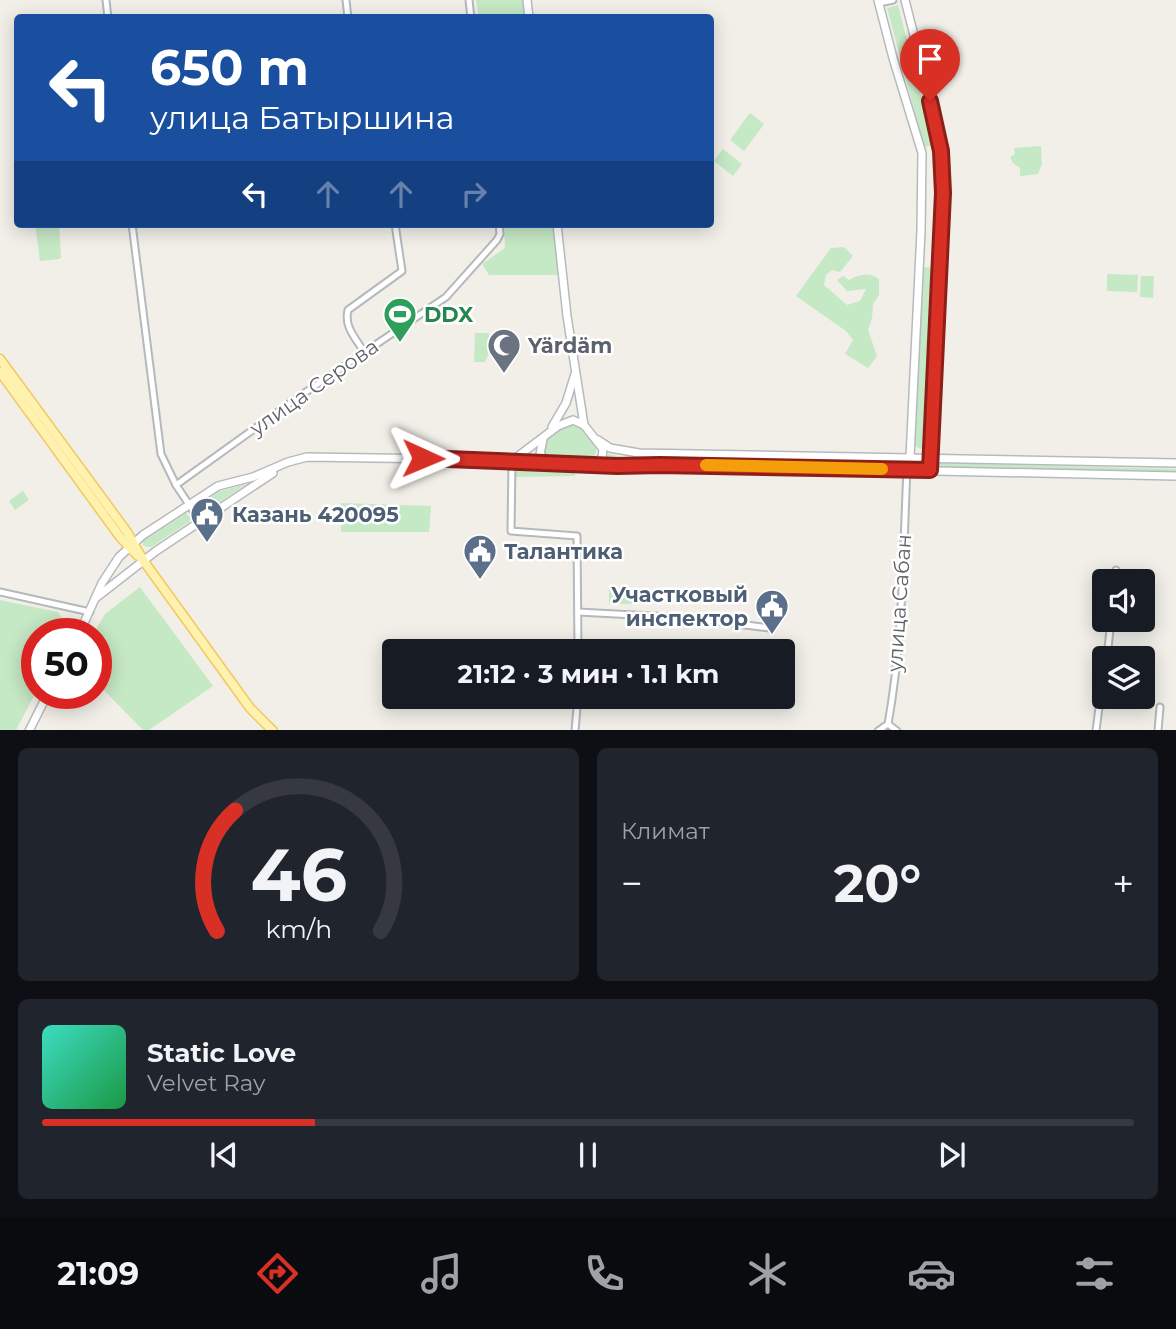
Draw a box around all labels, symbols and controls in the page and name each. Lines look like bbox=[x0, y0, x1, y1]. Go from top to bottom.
pin bbox=[900, 29, 960, 101]
text: 650 m bbox=[150, 38, 309, 97]
icon: arrive bbox=[911, 40, 949, 78]
icon: left bbox=[35, 42, 126, 133]
text: улица Батыршина bbox=[150, 98, 454, 137]
icon: left bbox=[236, 175, 274, 213]
icon: ahead bbox=[309, 175, 347, 213]
icon: ahead bbox=[382, 175, 420, 213]
icon: right bbox=[455, 175, 493, 213]
sports icon: DDX bbox=[381, 295, 419, 344]
place label: DDX bbox=[424, 302, 473, 327]
mosque icon: Yärdäm bbox=[485, 326, 523, 375]
street label: улица Серова bbox=[244, 333, 383, 441]
place label: Yärdäm bbox=[527, 333, 612, 358]
position arrow bbox=[386, 421, 460, 495]
public building icon: Казань 420095 bbox=[188, 495, 226, 544]
place label: Казань 420095 bbox=[232, 502, 399, 527]
public building icon: Талантика bbox=[461, 532, 499, 581]
street label: улица Сабан bbox=[882, 533, 916, 674]
place label: Талантика bbox=[504, 539, 623, 564]
map controls bbox=[1092, 569, 1155, 709]
button: sound bbox=[1092, 569, 1155, 632]
place label: Участковый инспектор bbox=[611, 582, 748, 631]
public building icon: Участковый инспектор bbox=[753, 587, 791, 636]
speed limit sign: 50 bbox=[21, 618, 112, 709]
button: layers bbox=[1092, 646, 1155, 709]
text: 21:12 · 3 мин · 1.1 km bbox=[458, 658, 719, 690]
text: Климат bbox=[621, 817, 710, 845]
text: 46 bbox=[250, 831, 347, 919]
text: 20° bbox=[834, 852, 921, 915]
text: − bbox=[621, 860, 643, 907]
text: + bbox=[1112, 860, 1134, 907]
text: km/h bbox=[265, 913, 332, 943]
text: Static Love bbox=[147, 1037, 296, 1069]
text: Velvet Ray bbox=[147, 1069, 265, 1097]
icon: previous bbox=[205, 1136, 243, 1174]
icon: pause bbox=[569, 1136, 607, 1174]
icon: next bbox=[933, 1136, 971, 1174]
icon: directions bbox=[253, 1249, 302, 1298]
icon: music bbox=[417, 1249, 466, 1298]
icon: phone bbox=[580, 1249, 629, 1298]
icon: climate bbox=[743, 1249, 792, 1298]
icon: car bbox=[907, 1249, 956, 1298]
icon: filters bbox=[1070, 1249, 1119, 1298]
text: 21:09 bbox=[57, 1254, 139, 1293]

